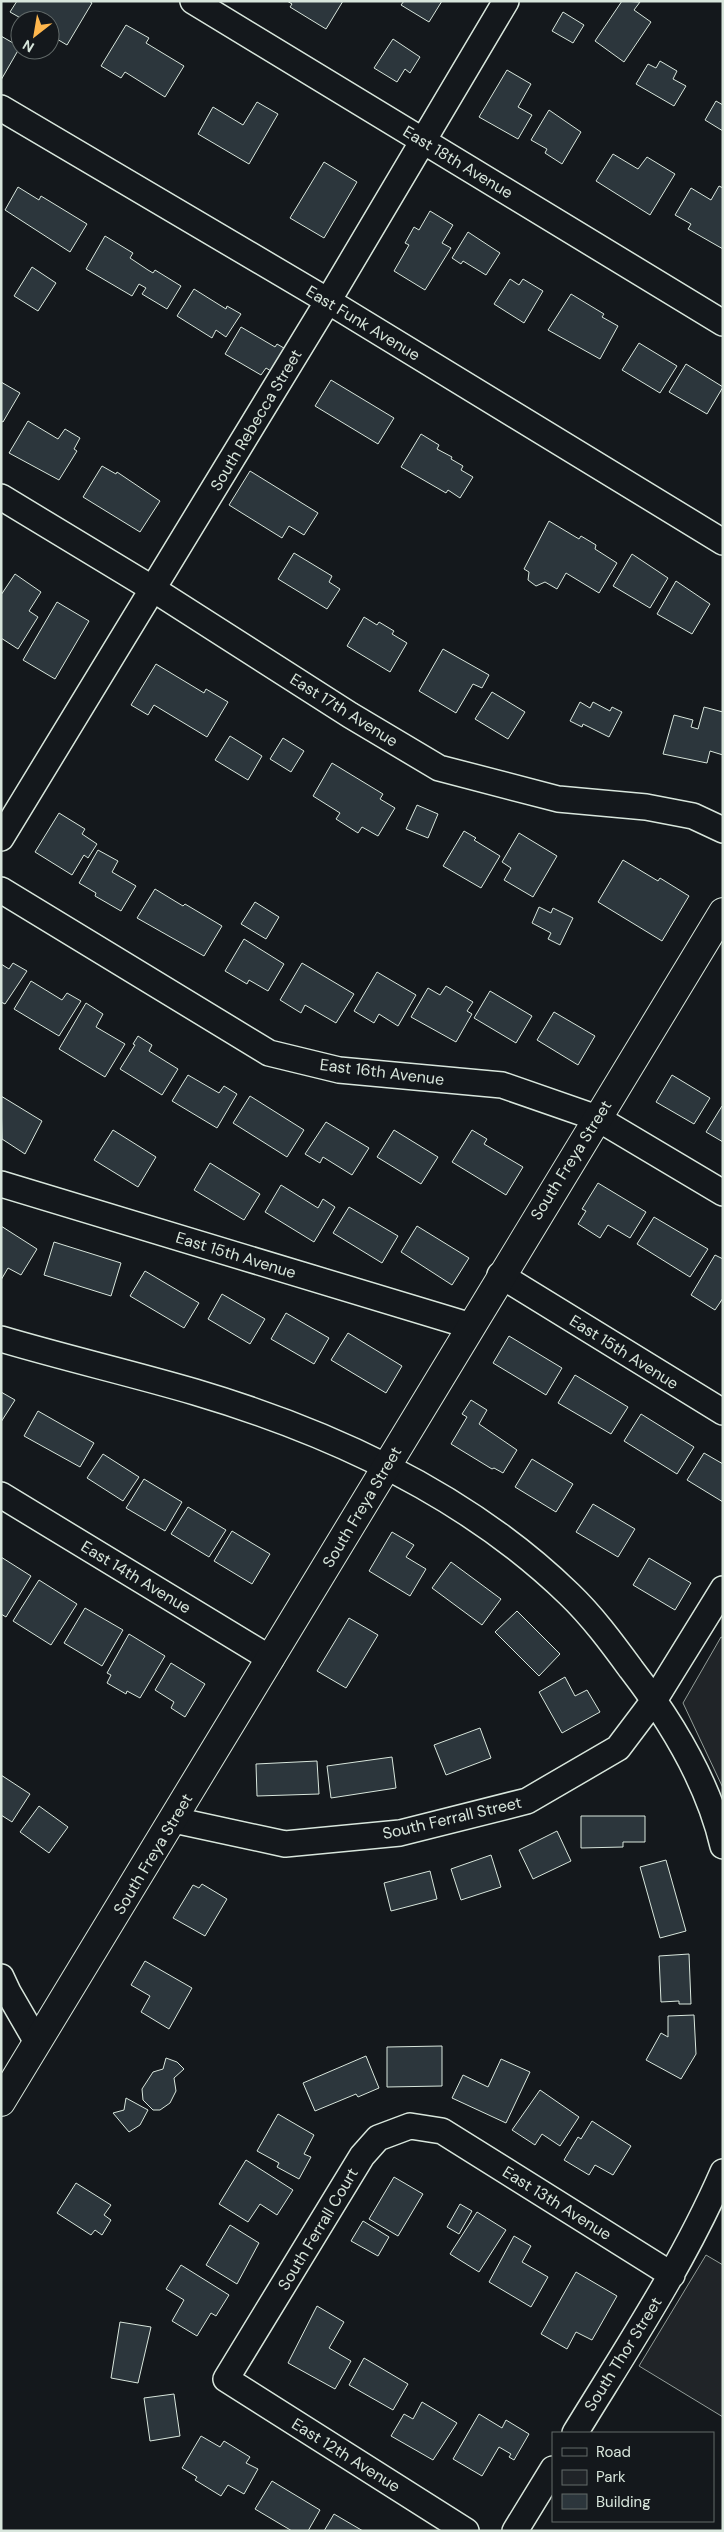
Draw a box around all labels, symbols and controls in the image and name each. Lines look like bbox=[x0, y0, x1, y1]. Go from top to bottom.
north arrow bbox=[10, 10, 60, 60]
text: N bbox=[19, 36, 37, 56]
street label: East 18th Avenue bbox=[399, 121, 517, 203]
street label: East Funk Avenue bbox=[302, 281, 424, 365]
street label: South Rebecca Street bbox=[205, 345, 307, 495]
street label: East 17th Avenue bbox=[286, 668, 402, 752]
street label: East 16th Avenue bbox=[319, 1054, 445, 1090]
street label: South Freya Street bbox=[526, 1096, 616, 1224]
street label: East 15th Avenue bbox=[173, 1227, 299, 1283]
street label: East 15th Avenue bbox=[566, 1310, 682, 1394]
street label: South Freya Street bbox=[318, 1443, 406, 1571]
street label: East 14th Avenue bbox=[77, 1536, 195, 1618]
street label: South Freya Street bbox=[109, 1790, 197, 1918]
street label: South Ferrall Street bbox=[380, 1792, 524, 1844]
street label: East 13th Avenue bbox=[499, 2161, 615, 2245]
street label: South Ferrall Court bbox=[273, 2164, 363, 2294]
street label: South Thor Street bbox=[579, 2293, 667, 2415]
street label: East 12th Avenue bbox=[288, 2413, 404, 2497]
legend bbox=[552, 2432, 714, 2522]
text: Road bbox=[596, 2442, 631, 2462]
text: Park bbox=[596, 2467, 626, 2487]
text: Building bbox=[596, 2492, 651, 2512]

